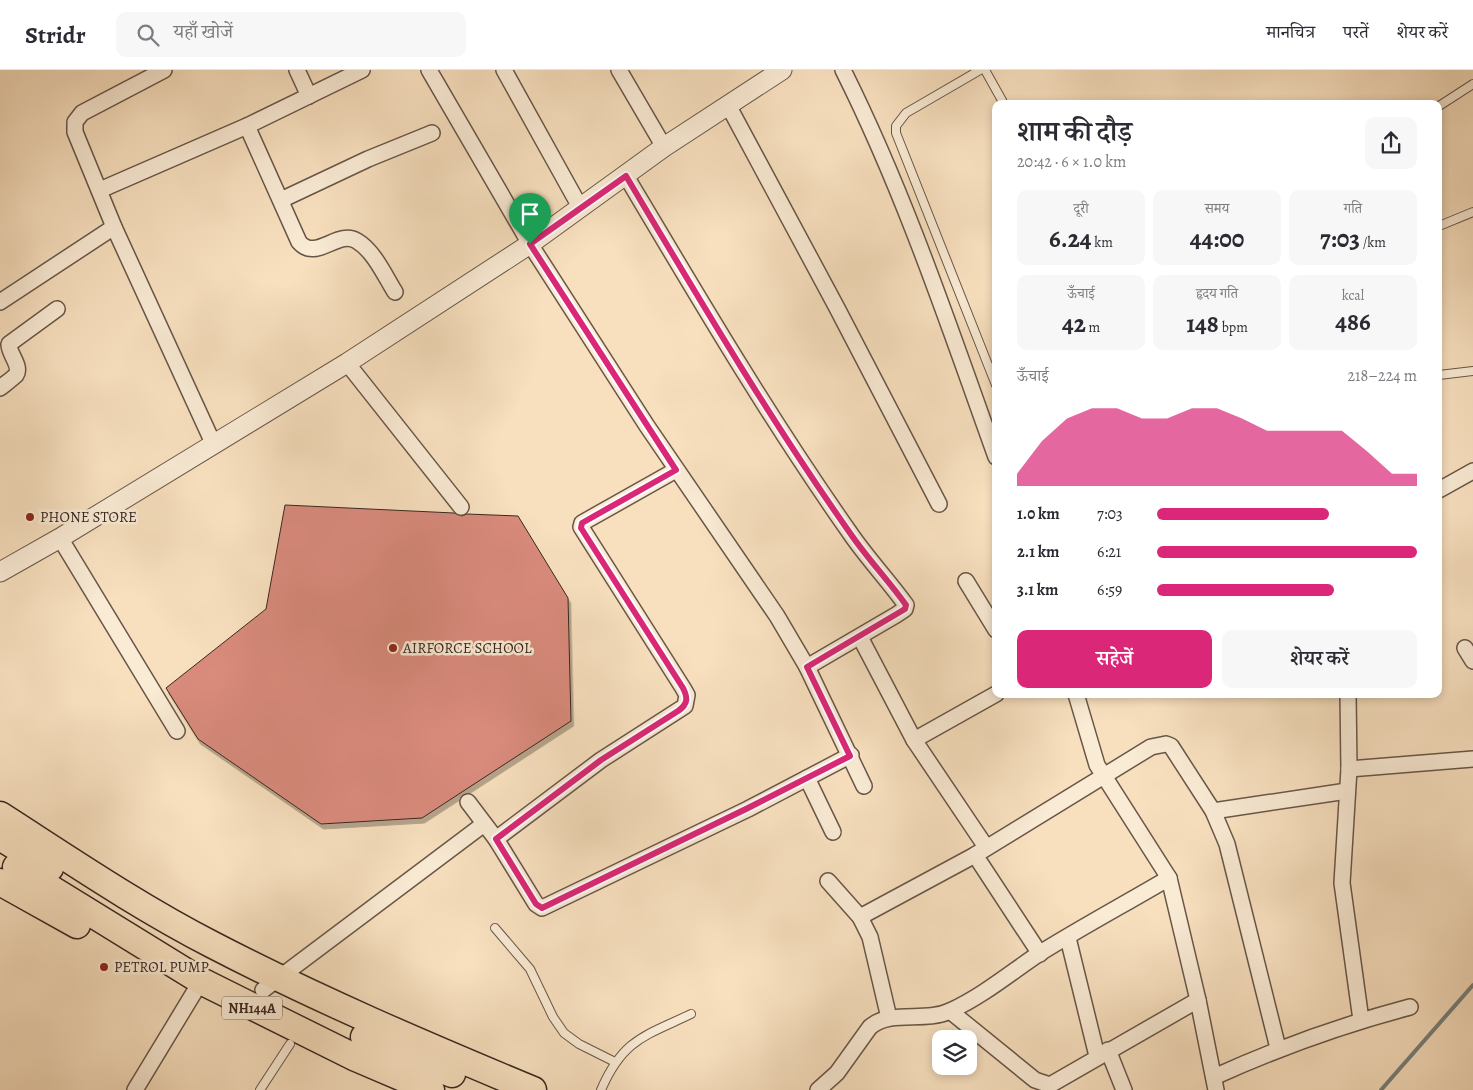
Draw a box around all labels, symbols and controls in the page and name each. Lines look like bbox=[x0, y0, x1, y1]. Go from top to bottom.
search box bbox=[116, 12, 466, 57]
text: Stridr bbox=[25, 19, 86, 51]
text: यहाँ खोजें bbox=[174, 19, 233, 45]
text: मानचित्र bbox=[1266, 20, 1315, 44]
text: परतें bbox=[1343, 20, 1369, 44]
text: शेयर करें bbox=[1397, 20, 1448, 44]
icon: search bbox=[134, 21, 162, 49]
text: शाम की दौड़ bbox=[1017, 113, 1132, 151]
button: share bbox=[1365, 117, 1417, 169]
text: 20:42 · 6 × 1.0 km bbox=[1017, 151, 1126, 173]
pin bbox=[509, 193, 551, 244]
text: दूरी bbox=[1073, 199, 1089, 218]
text: समय bbox=[1205, 199, 1229, 218]
text: गति bbox=[1344, 199, 1362, 218]
icon: arrive bbox=[516, 200, 544, 228]
text: 6.24 bbox=[1049, 222, 1092, 256]
text: 44:00 bbox=[1190, 222, 1244, 256]
text: 7:03 bbox=[1320, 222, 1360, 256]
text: km bbox=[1092, 233, 1113, 252]
text: /km bbox=[1360, 233, 1386, 252]
text: ऊँचाई bbox=[1067, 284, 1095, 303]
text: हृदय गति bbox=[1196, 284, 1238, 303]
text: kcal bbox=[1342, 286, 1364, 305]
text: 486 bbox=[1335, 305, 1371, 339]
text: 42 bbox=[1062, 307, 1086, 341]
text: 148 bbox=[1186, 307, 1219, 341]
text: m bbox=[1086, 318, 1100, 337]
text: bpm bbox=[1219, 318, 1248, 337]
text: ऊँचाई bbox=[1017, 365, 1049, 387]
text: 218–224 m bbox=[1348, 365, 1417, 387]
text: 1.0 km bbox=[1017, 503, 1060, 525]
text: 7:03 bbox=[1097, 503, 1123, 525]
place label: PHONE STORE bbox=[40, 507, 137, 527]
marker: PHONE STORE bbox=[24, 511, 36, 523]
text: 2.1 km bbox=[1017, 541, 1059, 563]
text: 6:21 bbox=[1097, 541, 1121, 563]
text: 3.1 km bbox=[1017, 579, 1058, 601]
text: 6:59 bbox=[1097, 579, 1122, 601]
button: सहेजें bbox=[1017, 630, 1212, 688]
button: शेयर करें bbox=[1222, 630, 1417, 688]
place label: AIRFORCE SCHOOL bbox=[402, 638, 532, 658]
marker: AIRFORCE SCHOOL bbox=[387, 642, 399, 654]
place label: PETROL PUMP bbox=[114, 957, 209, 977]
marker: PETROL PUMP bbox=[98, 961, 110, 973]
road number: NH144A bbox=[222, 996, 282, 1020]
map controls bbox=[932, 1030, 977, 1075]
button: layers bbox=[932, 1030, 977, 1075]

